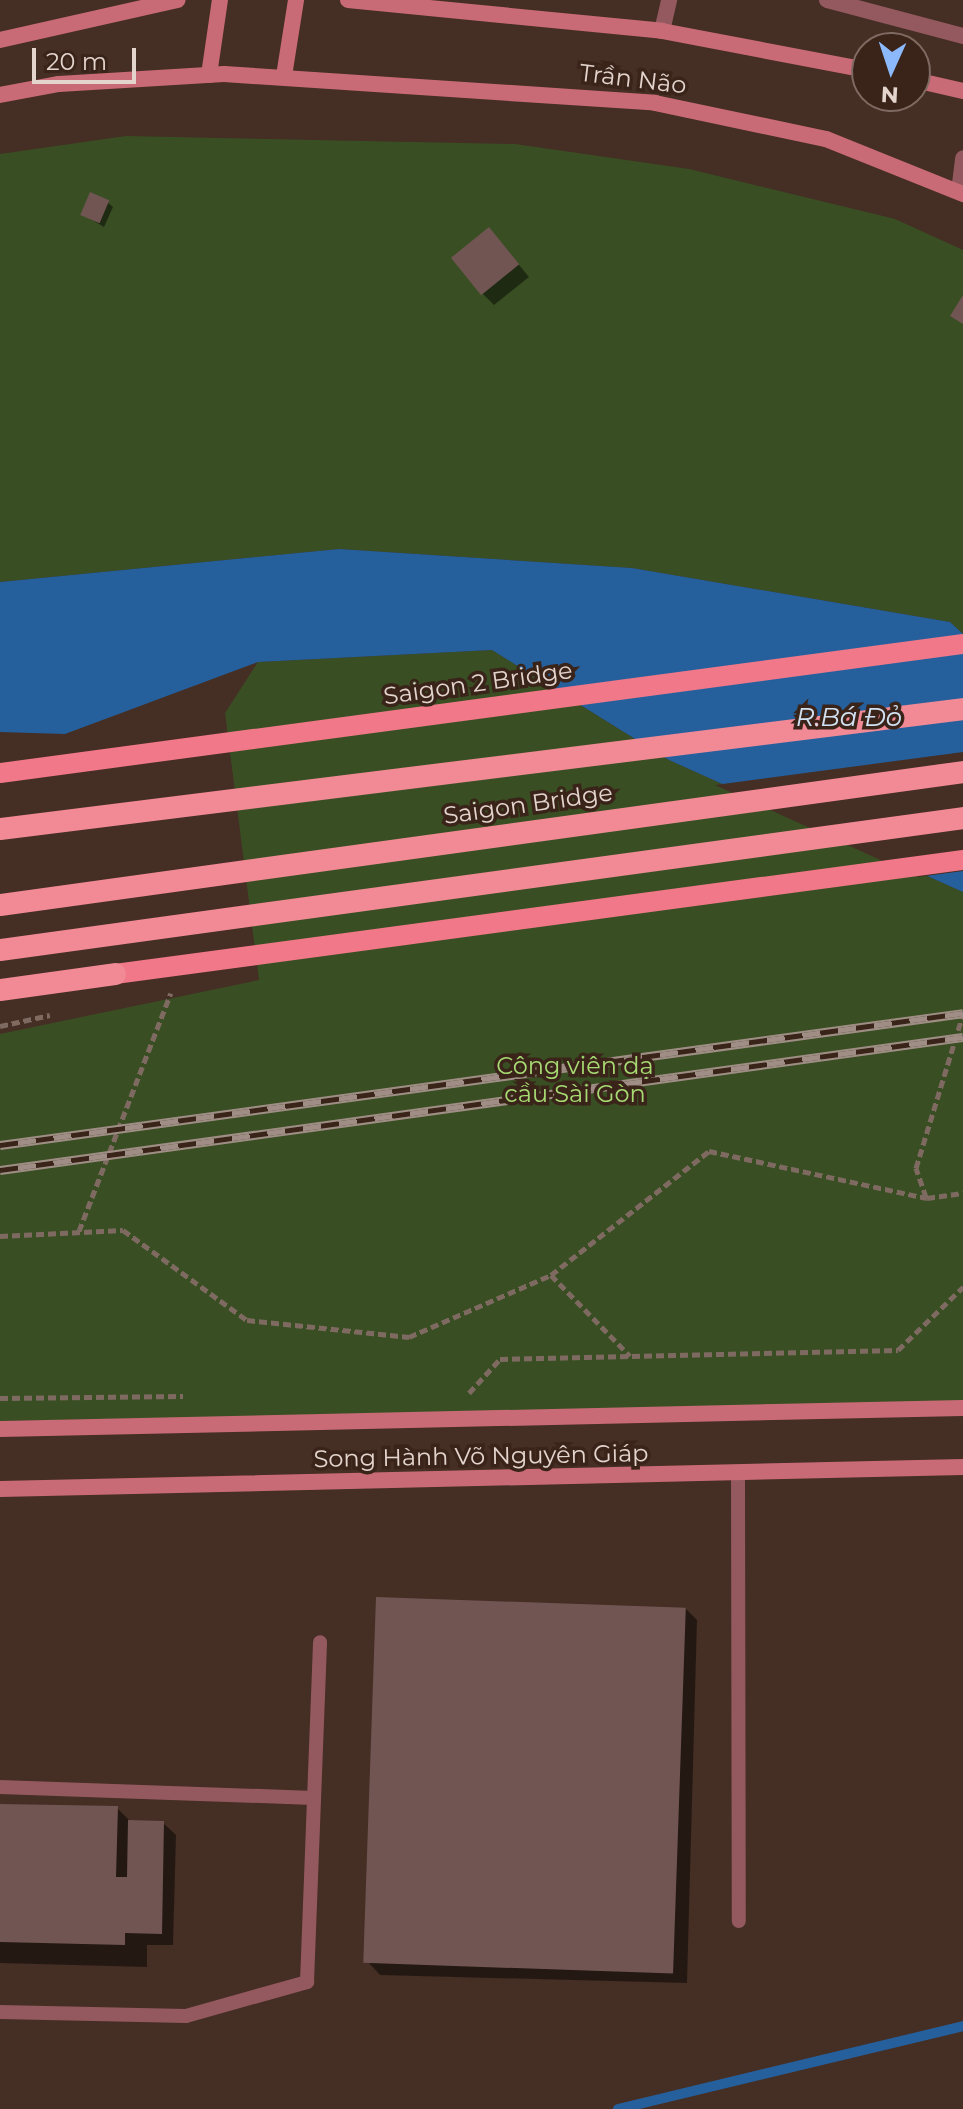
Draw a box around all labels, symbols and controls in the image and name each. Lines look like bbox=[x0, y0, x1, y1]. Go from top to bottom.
scale bar bbox=[36, 32, 140, 82]
north arrow bbox=[851, 32, 931, 112]
text: 20 m bbox=[46, 47, 107, 76]
street label: Trần Não bbox=[578, 58, 688, 100]
text: N bbox=[880, 81, 899, 108]
street label: Saigon 2 Bridge bbox=[382, 655, 574, 711]
water label: R.Bá Đỏ bbox=[796, 702, 902, 734]
street label: Saigon Bridge bbox=[442, 778, 614, 830]
park label: Công viên dạ cầu Sài Gòn bbox=[496, 1052, 654, 1108]
street label: Song Hành Võ Nguyên Giáp bbox=[313, 1439, 649, 1473]

